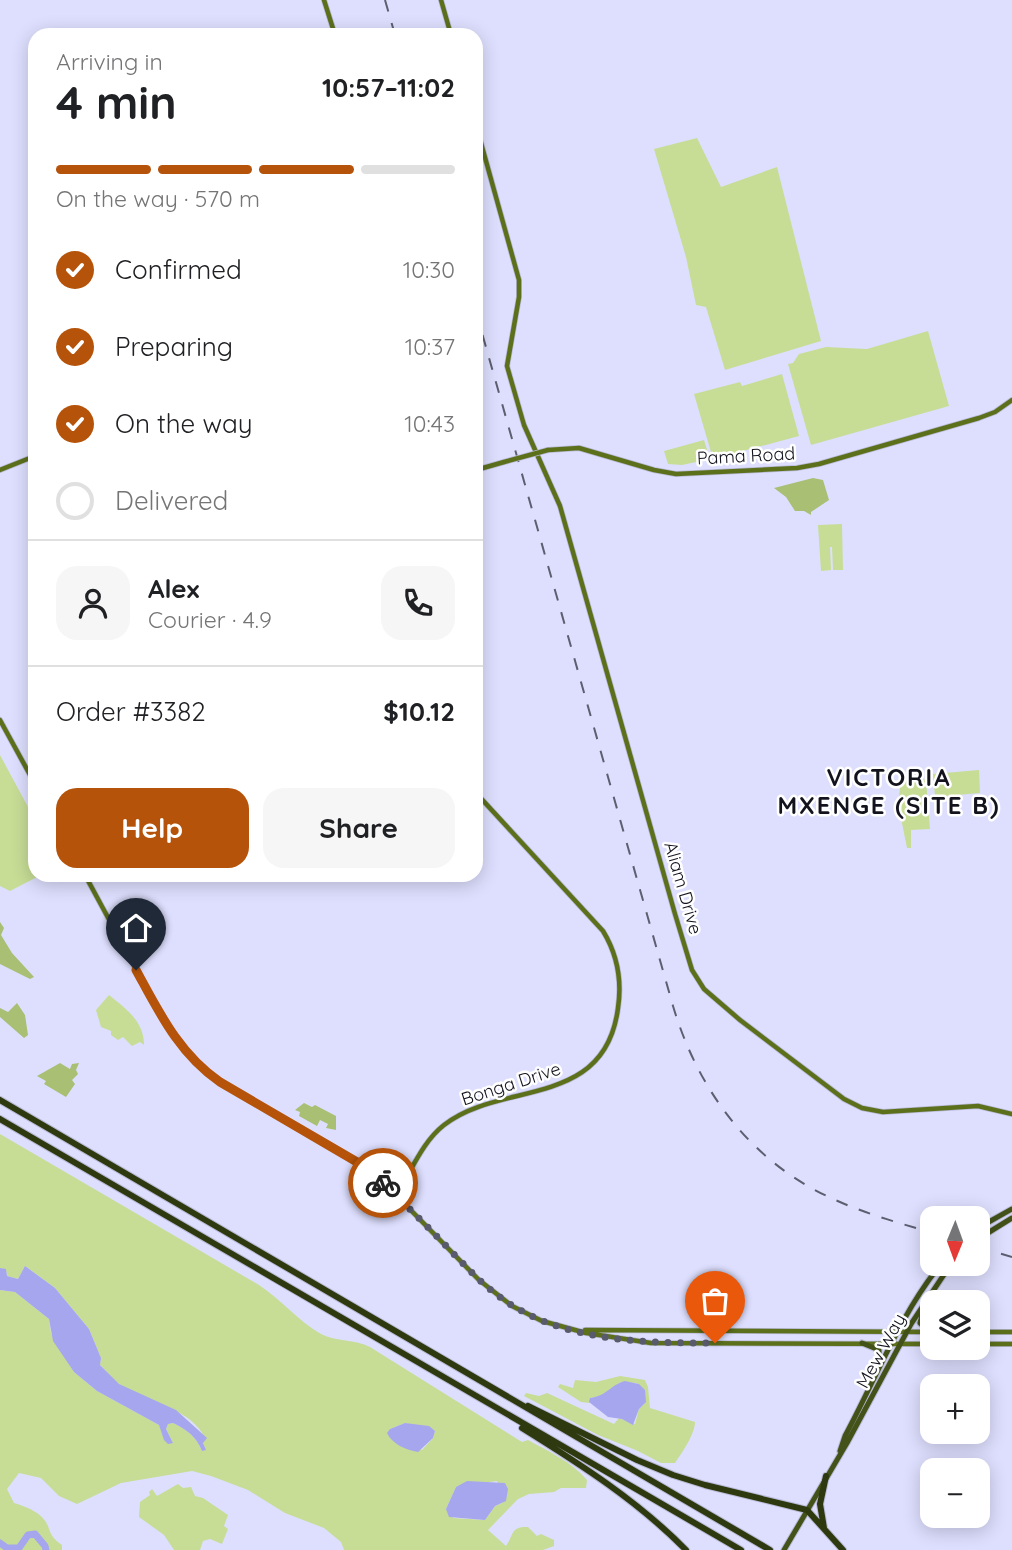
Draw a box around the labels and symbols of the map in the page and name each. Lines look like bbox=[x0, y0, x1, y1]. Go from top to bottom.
street label: Pama Road bbox=[696, 441, 796, 470]
district label: VICTORIA MXENGE (SITE B) bbox=[777, 762, 1001, 820]
street label: Aliam Drive bbox=[659, 839, 708, 937]
pin bbox=[106, 898, 166, 970]
street label: Bonga Drive bbox=[458, 1057, 564, 1110]
courier bbox=[348, 1148, 418, 1218]
north arrow bbox=[920, 1206, 990, 1276]
pin bbox=[685, 1271, 745, 1343]
street label: Mew Way bbox=[851, 1309, 910, 1392]

